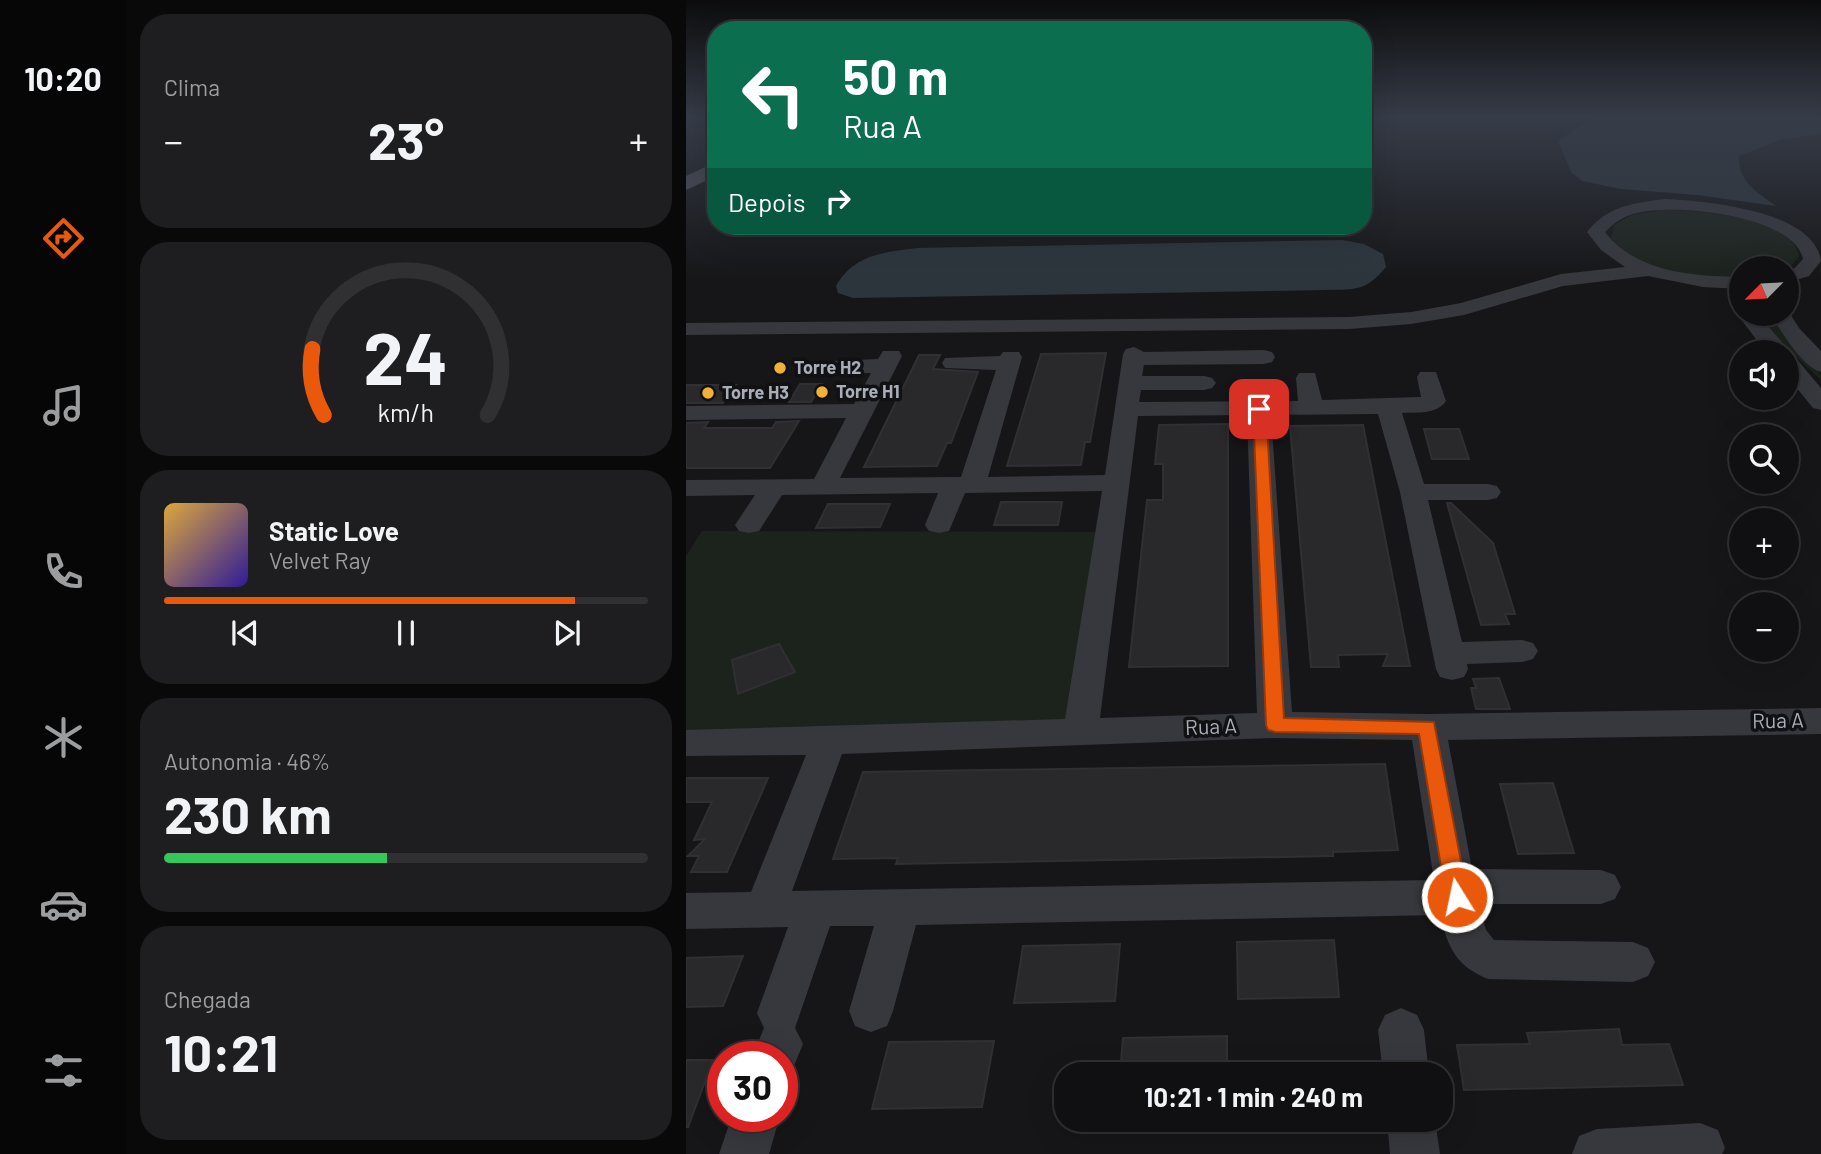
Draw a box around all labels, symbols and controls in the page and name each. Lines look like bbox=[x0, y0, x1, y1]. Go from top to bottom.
text: 50 m bbox=[843, 46, 948, 105]
icon: left bbox=[728, 49, 819, 140]
text: 10:20 bbox=[24, 59, 102, 97]
text: Clima bbox=[164, 73, 220, 101]
text: Rua A bbox=[843, 106, 922, 144]
text: 23° bbox=[368, 108, 444, 170]
text: − bbox=[164, 117, 183, 163]
text: + bbox=[629, 117, 648, 163]
icon: right bbox=[819, 182, 857, 220]
text: Depois bbox=[728, 186, 805, 217]
icon: directions bbox=[39, 214, 88, 263]
north arrow bbox=[1729, 256, 1799, 326]
map controls bbox=[1729, 256, 1799, 662]
text: 24 bbox=[364, 312, 448, 400]
button: sound bbox=[1729, 340, 1799, 410]
place label: Torre H2 bbox=[794, 356, 861, 378]
marker: Torre H2 bbox=[772, 360, 788, 376]
pin bbox=[1229, 379, 1289, 439]
place label: Torre H1 bbox=[836, 380, 900, 402]
icon: music bbox=[39, 381, 88, 430]
place label: Torre H3 bbox=[722, 381, 789, 403]
marker: Torre H1 bbox=[814, 384, 830, 400]
marker: Torre H3 bbox=[700, 385, 716, 401]
icon: arrive bbox=[1240, 390, 1278, 428]
text: km/h bbox=[378, 397, 434, 427]
button: search bbox=[1729, 424, 1799, 494]
button: + bbox=[1729, 508, 1799, 578]
text: Static Love bbox=[269, 515, 399, 546]
text: Velvet Ray bbox=[269, 546, 371, 574]
icon: phone bbox=[39, 547, 88, 596]
button: − bbox=[1729, 592, 1799, 662]
icon: previous bbox=[226, 614, 264, 652]
icon: pause bbox=[387, 614, 425, 652]
icon: next bbox=[548, 614, 586, 652]
street label: Rua A bbox=[1752, 707, 1804, 732]
street label: Rua A bbox=[1185, 712, 1238, 739]
icon: climate bbox=[39, 713, 88, 762]
text: Autonomia · 46% bbox=[164, 747, 330, 775]
text: 230 km bbox=[164, 782, 332, 844]
position arrow bbox=[1420, 860, 1494, 934]
icon: car bbox=[39, 880, 88, 929]
text: Chegada bbox=[164, 985, 251, 1013]
text: 10:21 bbox=[164, 1020, 278, 1082]
speed limit sign: 30 bbox=[707, 1041, 798, 1132]
icon: filters bbox=[39, 1046, 88, 1095]
text: 10:21 · 1 min · 240 m bbox=[1144, 1081, 1363, 1112]

